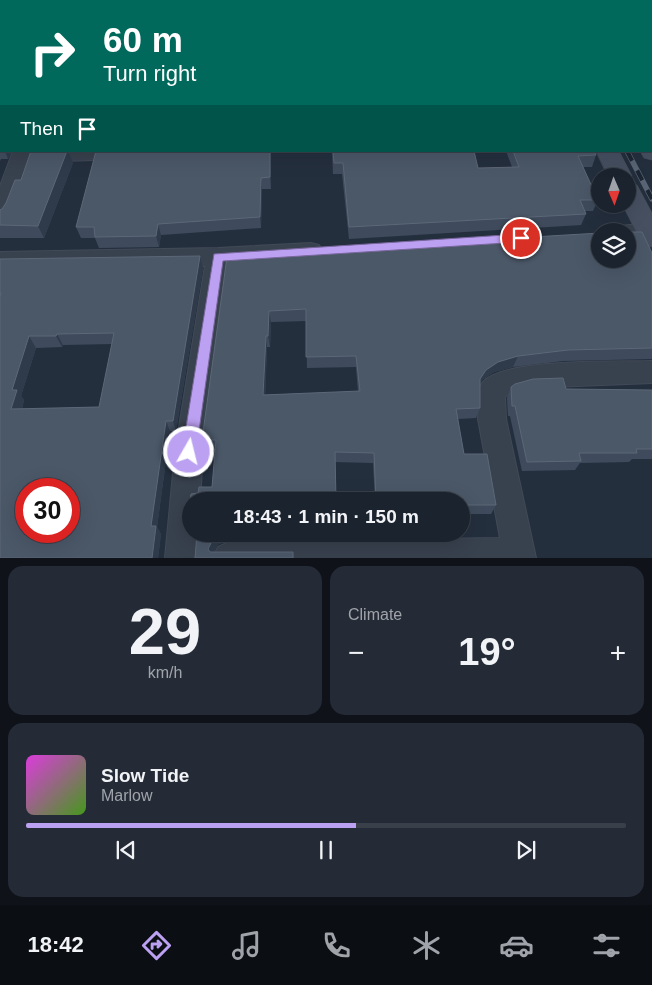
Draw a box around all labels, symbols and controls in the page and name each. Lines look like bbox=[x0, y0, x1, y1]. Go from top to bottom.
icon: right bbox=[20, 20, 85, 85]
text: 60 m bbox=[103, 20, 183, 59]
text: Turn right bbox=[103, 61, 196, 86]
icon: arrive bbox=[73, 115, 101, 143]
text: Then bbox=[20, 118, 63, 139]
north arrow bbox=[591, 168, 636, 212]
map controls bbox=[591, 168, 636, 268]
pin bbox=[500, 217, 542, 259]
button: layers bbox=[591, 223, 636, 268]
icon: arrive bbox=[507, 224, 535, 252]
position arrow bbox=[162, 425, 214, 477]
speed limit sign: 30 bbox=[15, 478, 80, 543]
text: 18:43 · 1 min · 150 m bbox=[233, 506, 419, 527]
text: 29 bbox=[129, 595, 201, 668]
text: Climate bbox=[348, 606, 402, 623]
text: 19° bbox=[458, 631, 516, 673]
text: − bbox=[348, 637, 364, 668]
text: + bbox=[610, 637, 626, 668]
text: km/h bbox=[148, 664, 182, 681]
text: Slow Tide bbox=[101, 765, 189, 786]
text: Marlow bbox=[101, 787, 153, 804]
icon: previous bbox=[112, 836, 140, 864]
icon: pause bbox=[312, 836, 340, 864]
icon: next bbox=[512, 836, 540, 864]
icon: directions bbox=[139, 928, 174, 963]
icon: music bbox=[229, 928, 264, 963]
icon: phone bbox=[319, 928, 354, 963]
icon: climate bbox=[409, 928, 444, 963]
icon: car bbox=[499, 928, 534, 963]
icon: filters bbox=[589, 928, 624, 963]
text: 18:42 bbox=[28, 932, 84, 957]

